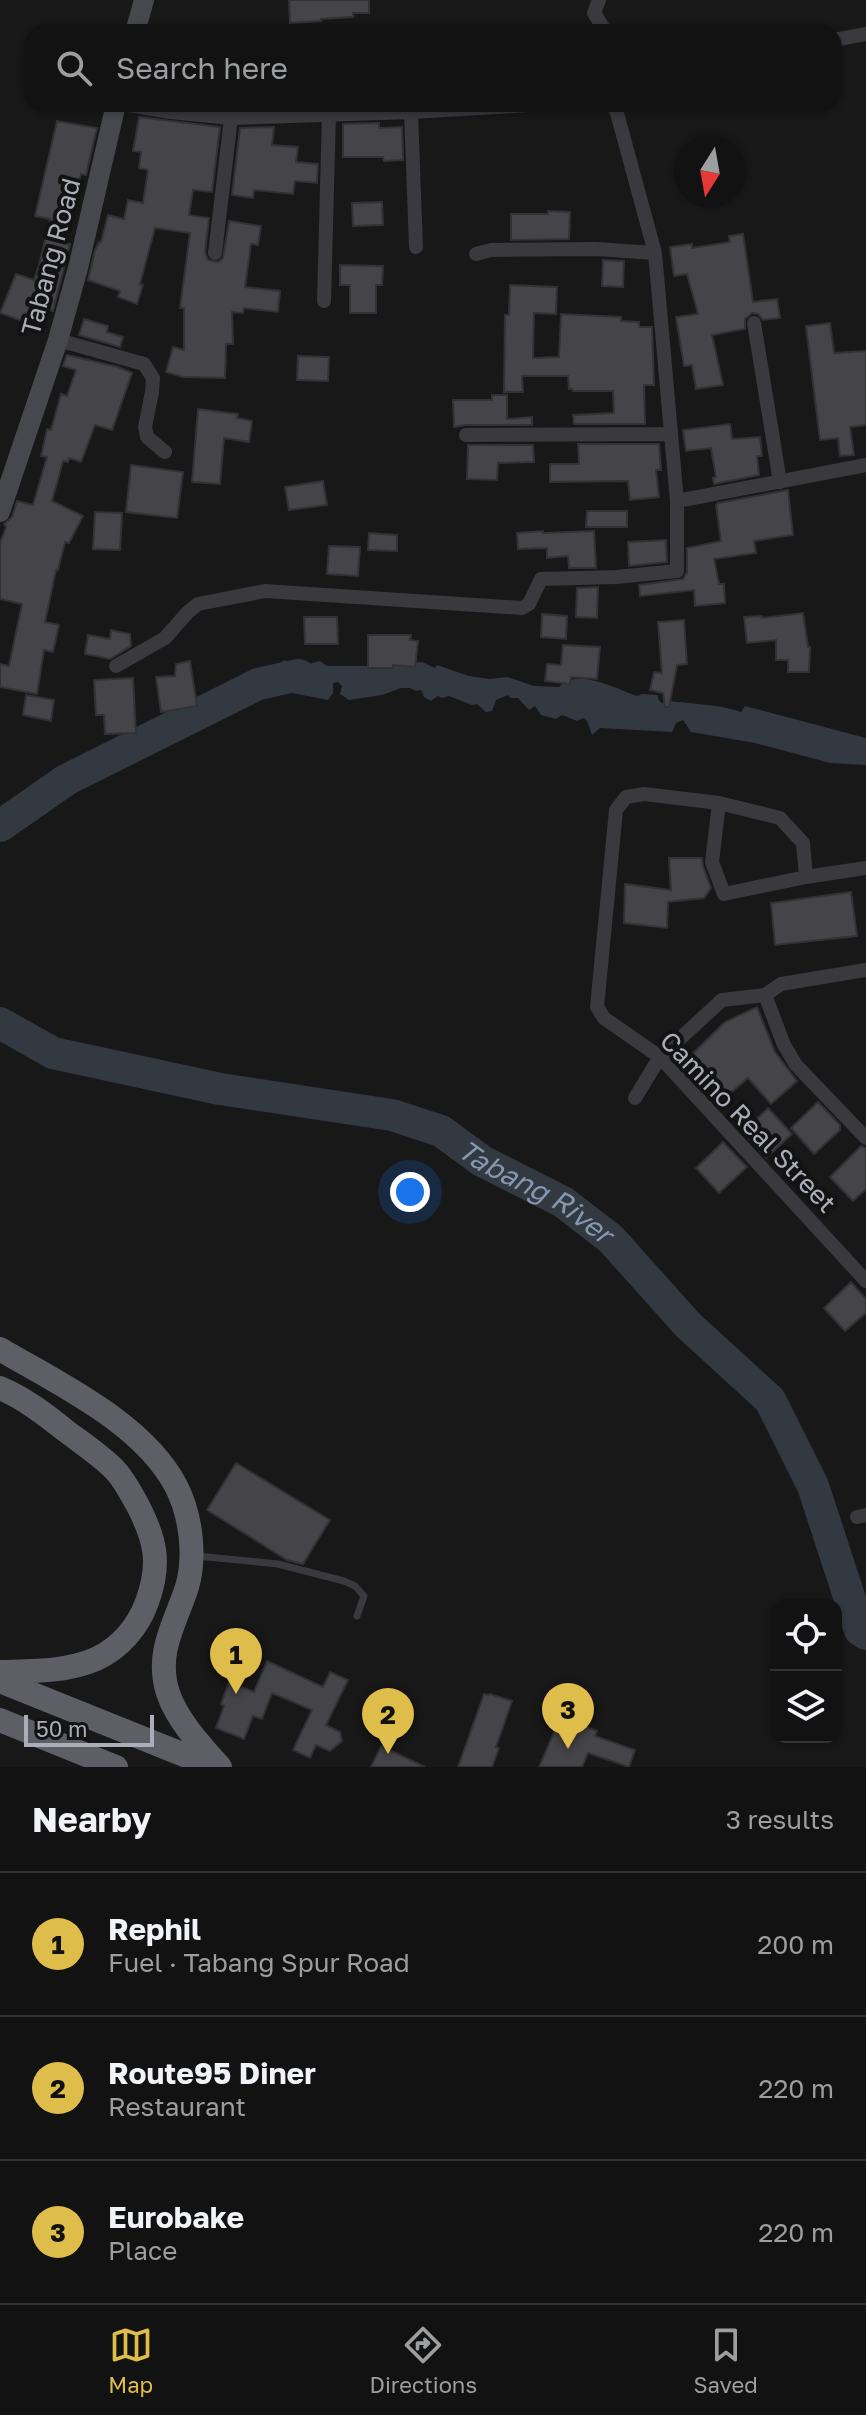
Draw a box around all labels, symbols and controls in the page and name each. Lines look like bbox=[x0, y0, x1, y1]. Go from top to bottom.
search box bbox=[24, 24, 842, 112]
icon: search bbox=[52, 46, 96, 90]
text: Search here bbox=[116, 50, 288, 86]
north arrow bbox=[674, 136, 746, 208]
street label: Tabang Road bbox=[15, 175, 86, 339]
street label: Camino Real Street bbox=[654, 1025, 843, 1219]
water label: Tabang River bbox=[452, 1132, 623, 1253]
your location bbox=[390, 1172, 430, 1212]
map controls bbox=[770, 1599, 842, 1743]
button: locate bbox=[770, 1599, 842, 1671]
pin: 1 bbox=[210, 1628, 262, 1694]
button: layers bbox=[770, 1671, 842, 1743]
pin: 3 bbox=[542, 1683, 594, 1749]
pin: 2 bbox=[362, 1688, 414, 1754]
scale bar bbox=[24, 1711, 154, 1747]
text: 50 m bbox=[36, 1715, 87, 1742]
text: Nearby bbox=[32, 1799, 152, 1839]
text: 3 results bbox=[726, 1804, 834, 1835]
text: Rephil bbox=[108, 1911, 201, 1947]
text: 1 bbox=[51, 1929, 65, 1960]
text: 200 m bbox=[757, 1929, 834, 1960]
text: Fuel · Tabang Spur Road bbox=[108, 1947, 410, 1978]
text: Route95 Diner bbox=[108, 2055, 316, 2091]
text: 2 bbox=[50, 2073, 66, 2104]
text: 220 m bbox=[758, 2073, 834, 2104]
text: Restaurant bbox=[108, 2091, 246, 2122]
text: Eurobake bbox=[108, 2199, 244, 2235]
text: 3 bbox=[50, 2217, 66, 2248]
text: 220 m bbox=[758, 2217, 834, 2248]
text: Place bbox=[108, 2235, 177, 2266]
tab: Map bbox=[108, 2323, 153, 2398]
tab: Directions bbox=[370, 2323, 477, 2398]
tab: Saved bbox=[694, 2323, 758, 2398]

